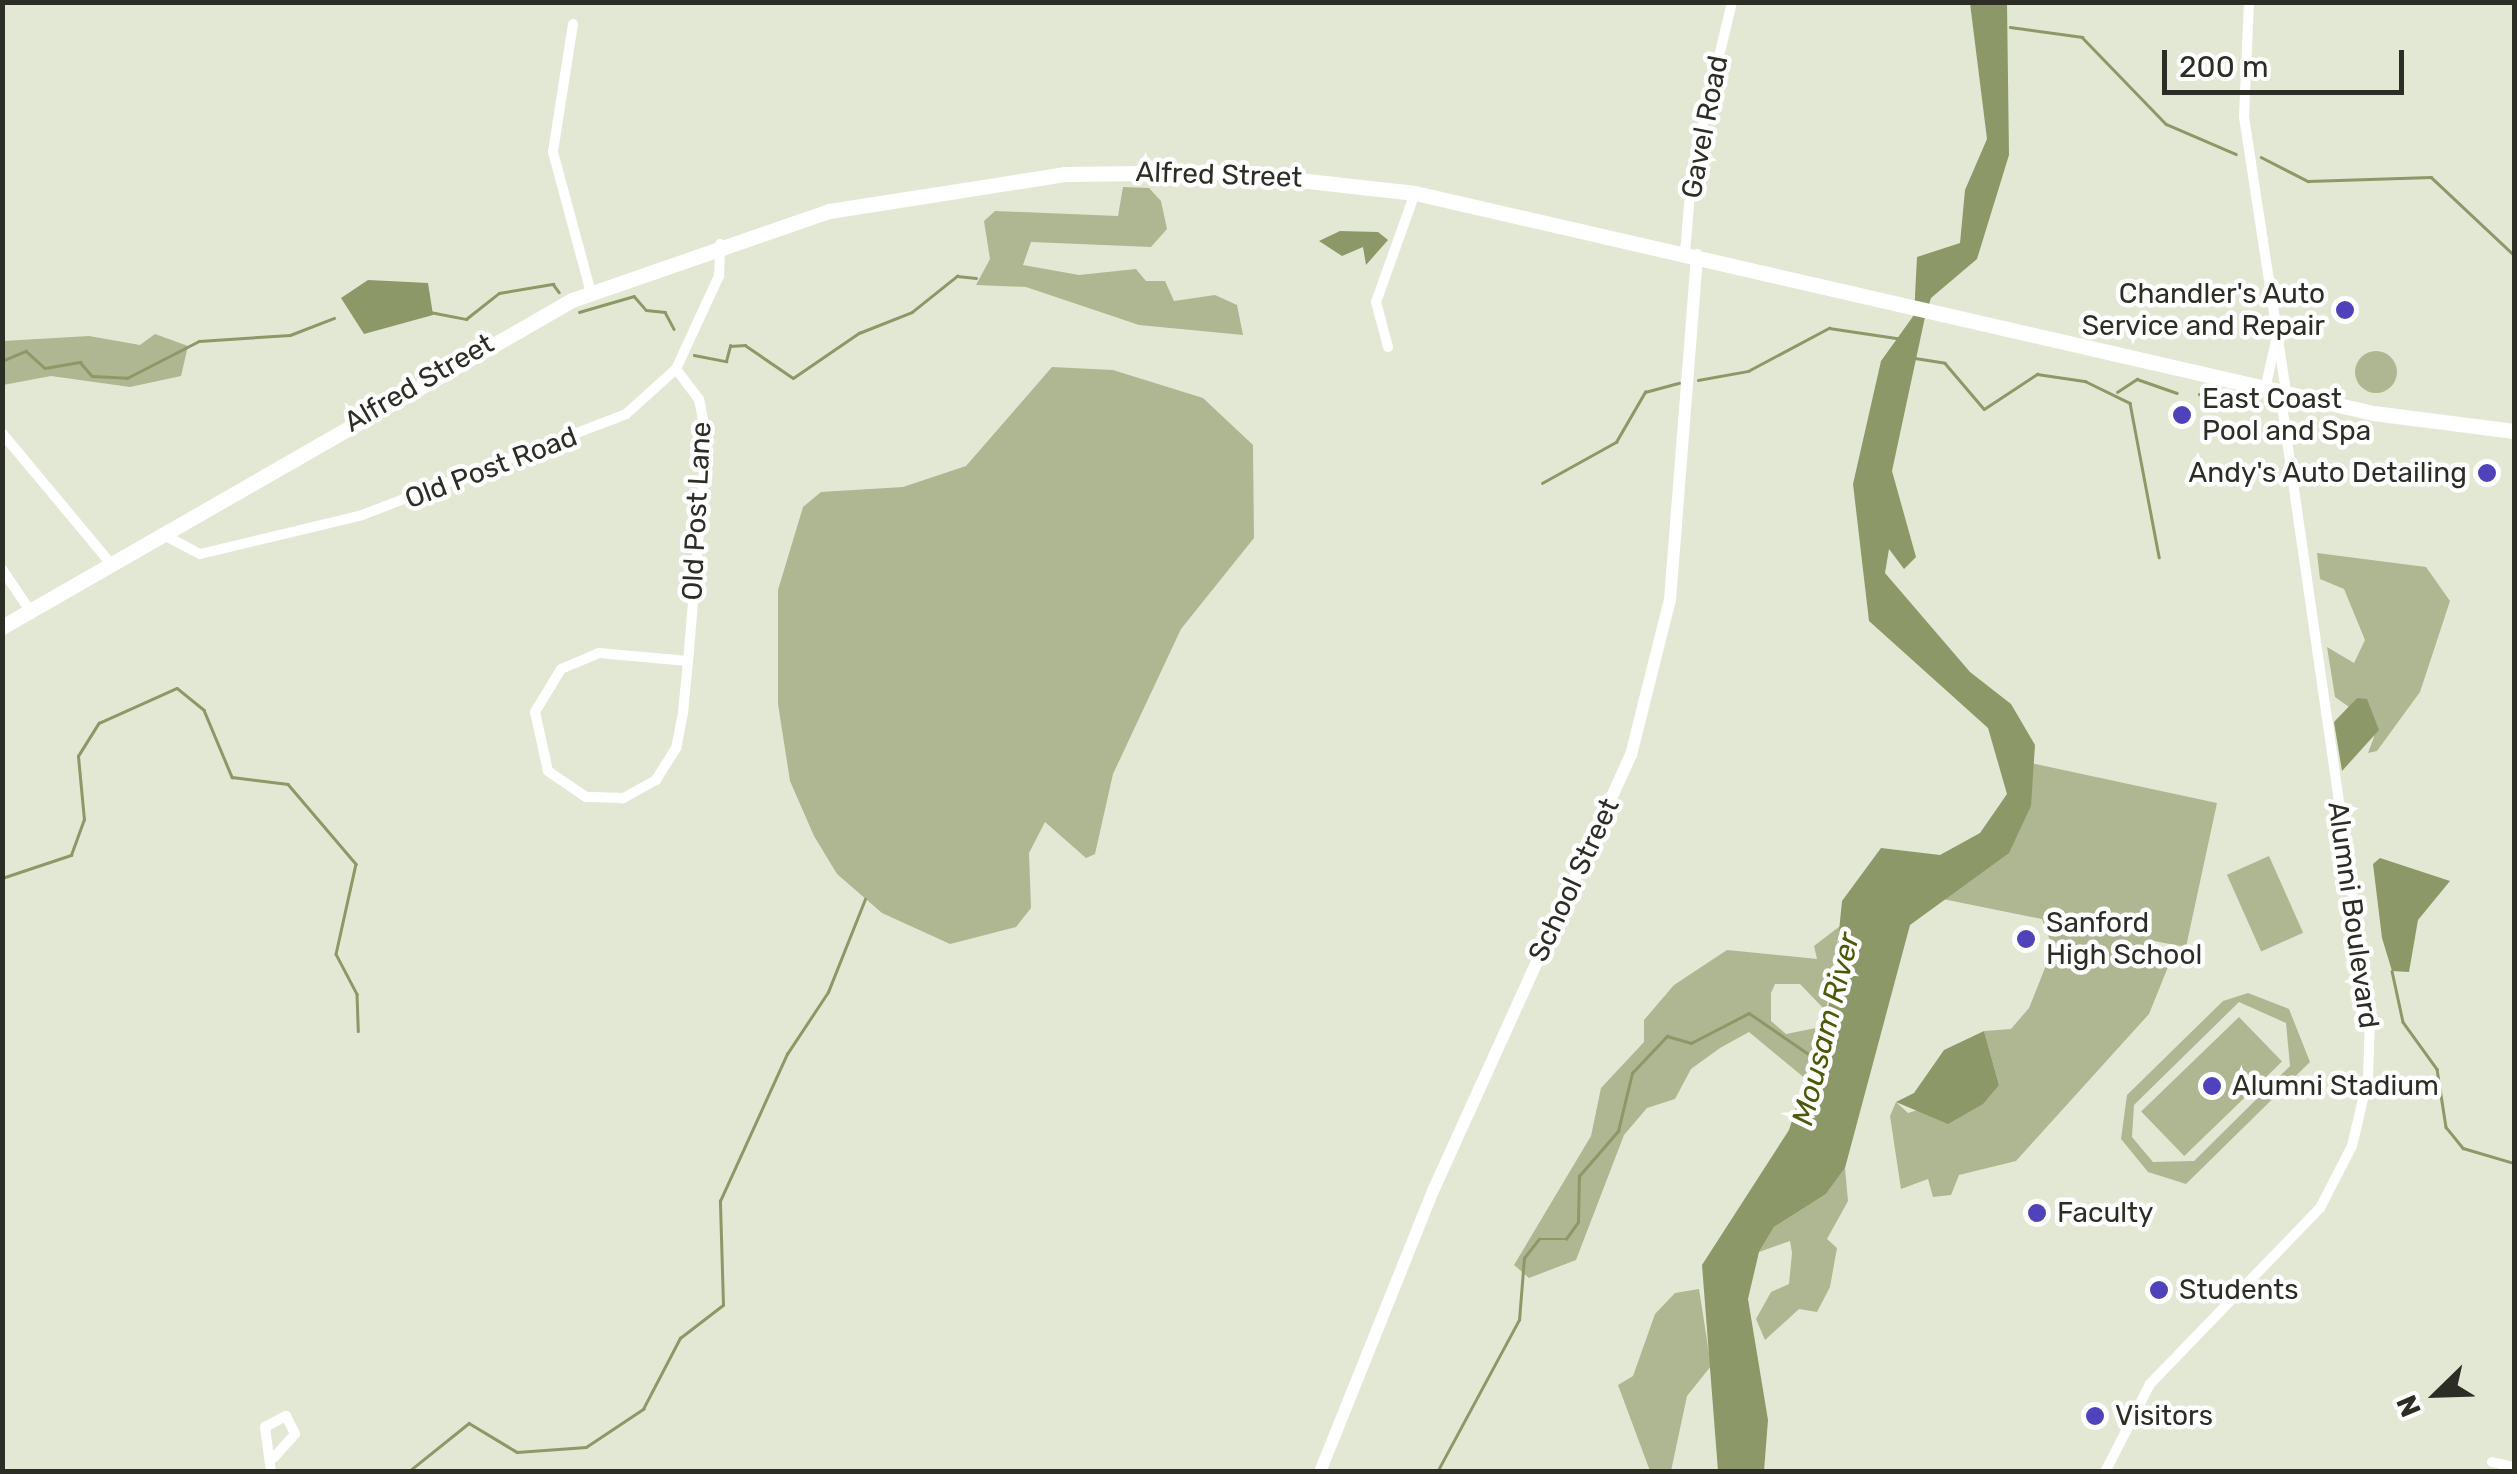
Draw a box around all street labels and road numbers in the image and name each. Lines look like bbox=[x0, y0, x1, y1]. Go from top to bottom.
street label: Gavel Road bbox=[1675, 53, 1735, 201]
street label: Alfred Street bbox=[1135, 155, 1303, 195]
street label: Alfred Street bbox=[338, 327, 500, 439]
street label: Old Post Road bbox=[400, 420, 582, 516]
street label: Old Post Lane bbox=[676, 421, 718, 601]
street label: School Street bbox=[1521, 793, 1627, 967]
street label: Alumni Boulevard bbox=[2320, 799, 2386, 1031]

